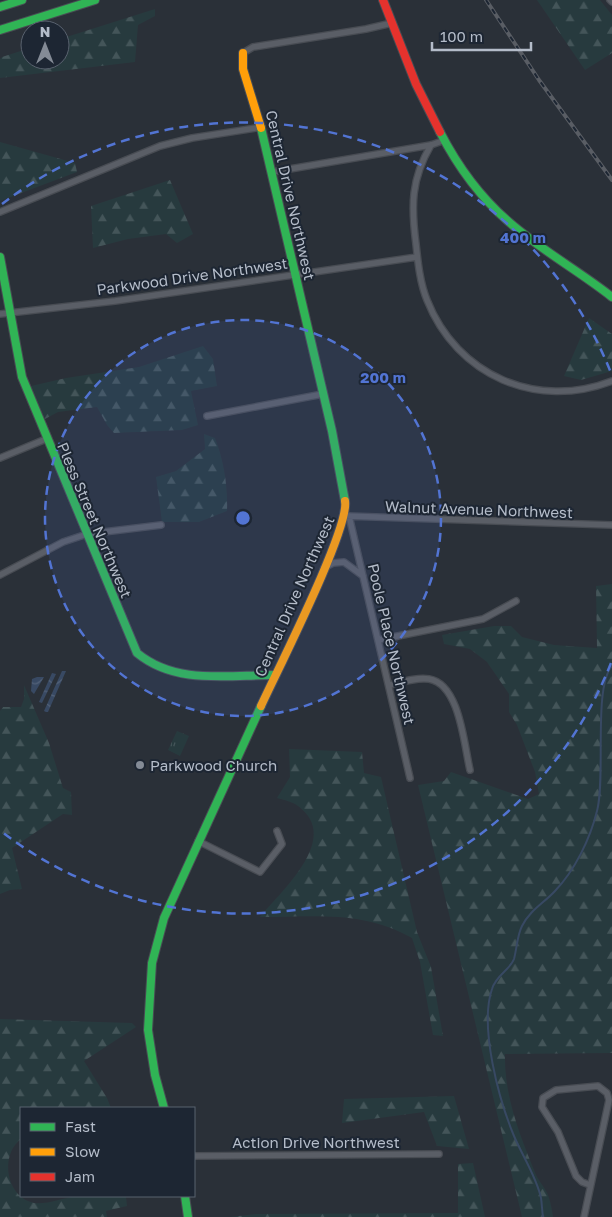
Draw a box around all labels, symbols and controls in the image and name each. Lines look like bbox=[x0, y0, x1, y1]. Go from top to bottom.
north arrow bbox=[20, 20, 70, 70]
scale bar bbox=[432, 20, 531, 52]
text: N bbox=[40, 23, 50, 40]
text: 100 m bbox=[440, 27, 483, 45]
street label: Central Drive Northwest bbox=[263, 108, 319, 282]
text: 400 m bbox=[500, 228, 546, 246]
street label: Parkwood Drive Northwest bbox=[95, 254, 289, 298]
text: 200 m bbox=[360, 368, 406, 386]
street label: Pless Street Northwest bbox=[54, 439, 136, 601]
street label: Walnut Avenue Northwest bbox=[385, 497, 573, 521]
centre of rings bbox=[234, 509, 252, 527]
street label: Central Drive Northwest bbox=[250, 513, 338, 679]
street label: Poole Place Northwest bbox=[365, 562, 419, 726]
place label: Parkwood Church bbox=[150, 756, 277, 774]
marker: Parkwood Church bbox=[134, 759, 146, 771]
legend bbox=[20, 1107, 195, 1197]
text: Fast bbox=[65, 1117, 96, 1135]
street label: Action Drive Northwest bbox=[232, 1133, 400, 1151]
text: Slow bbox=[65, 1142, 100, 1160]
text: Jam bbox=[65, 1167, 95, 1185]

